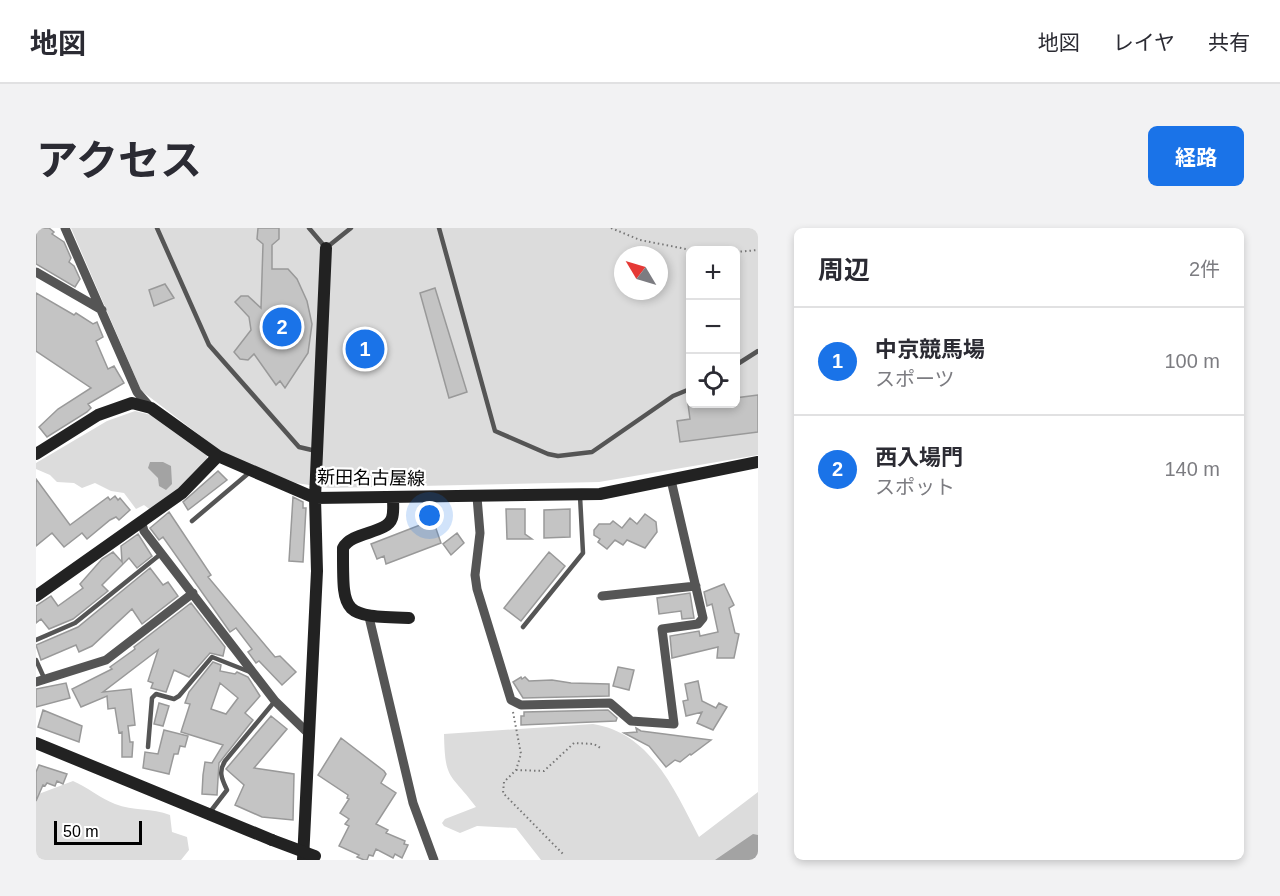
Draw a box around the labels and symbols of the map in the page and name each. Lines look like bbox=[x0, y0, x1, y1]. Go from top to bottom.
north arrow bbox=[614, 246, 668, 300]
pin: 2 bbox=[262, 304, 302, 350]
pin: 1 bbox=[346, 326, 384, 372]
street label: 新田名古屋線 bbox=[317, 467, 425, 489]
your location bbox=[415, 501, 444, 530]
scale bar bbox=[54, 818, 142, 846]

